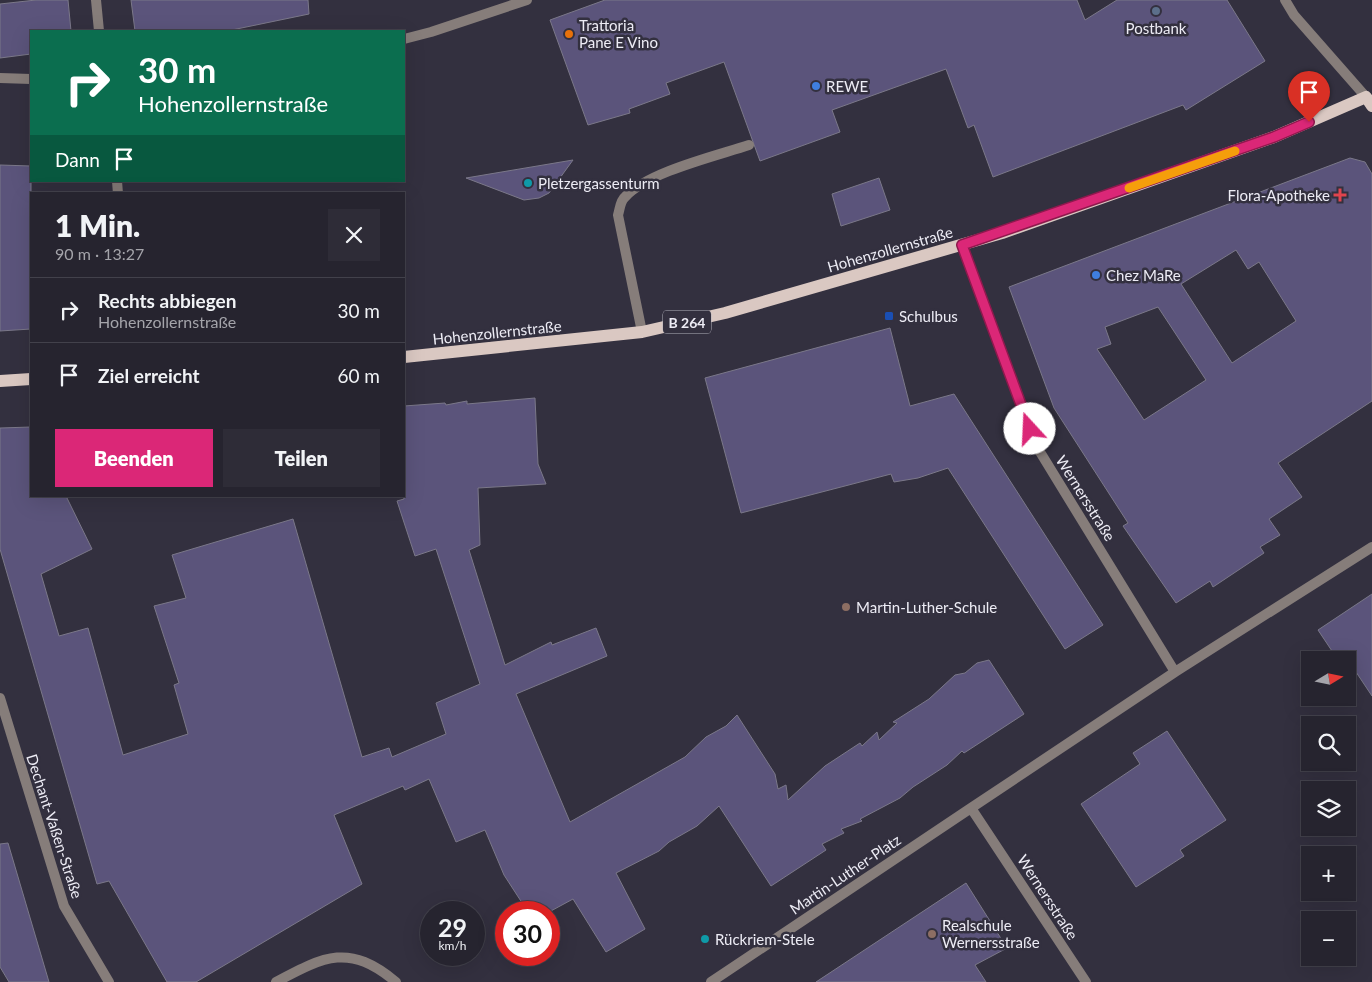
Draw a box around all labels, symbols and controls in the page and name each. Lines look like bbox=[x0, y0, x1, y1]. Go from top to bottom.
marker: Postbank bbox=[1150, 5, 1162, 17]
place label: Trattoria Pane E Vino bbox=[579, 16, 658, 51]
place label: Postbank bbox=[1126, 19, 1187, 37]
marker: Trattoria Pane E Vino bbox=[563, 28, 575, 40]
text: 30 m bbox=[138, 48, 216, 90]
icon: right bbox=[55, 50, 120, 115]
pin bbox=[1288, 71, 1330, 122]
place label: REWE bbox=[826, 77, 868, 95]
icon: arrive bbox=[1295, 78, 1323, 106]
marker: REWE bbox=[810, 80, 822, 92]
text: Hohenzollernstraße bbox=[138, 90, 328, 117]
icon: arrive bbox=[110, 145, 138, 173]
text: Dann bbox=[55, 148, 100, 171]
place label: Pletzergassenturm bbox=[538, 174, 660, 192]
marker: Pletzergassenturm bbox=[522, 177, 534, 189]
place label: Flora-Apotheke bbox=[1228, 186, 1330, 204]
marker: Flora-Apotheke bbox=[1334, 189, 1346, 201]
text: 1 Min. bbox=[55, 207, 140, 243]
button: close bbox=[328, 209, 380, 261]
street label: Hohenzollernstraße bbox=[825, 222, 955, 276]
text: 90 m · 13:27 bbox=[55, 244, 144, 263]
place label: Chez MaRe bbox=[1106, 266, 1181, 284]
marker: Chez MaRe bbox=[1090, 269, 1102, 281]
text: Rechts abbiegen bbox=[98, 289, 236, 312]
icon: right bbox=[55, 296, 83, 324]
text: 30 m bbox=[337, 299, 380, 322]
place label: Schulbus bbox=[899, 307, 958, 325]
marker: Schulbus bbox=[883, 310, 895, 322]
road number: B 264 bbox=[663, 311, 711, 334]
text: Hohenzollernstraße bbox=[98, 312, 236, 331]
street label: Hohenzollernstraße bbox=[432, 316, 562, 348]
icon: arrive bbox=[55, 361, 83, 389]
text: Ziel erreicht bbox=[98, 364, 200, 387]
text: 60 m bbox=[337, 364, 380, 387]
position arrow bbox=[1003, 402, 1055, 454]
button: Beenden bbox=[55, 429, 213, 487]
button: Teilen bbox=[223, 429, 380, 487]
street label: Wernersstraße bbox=[1053, 452, 1120, 544]
place label: Martin-Luther-Schule bbox=[856, 598, 997, 616]
marker: Martin-Luther-Schule bbox=[840, 601, 852, 613]
north arrow bbox=[1301, 651, 1356, 706]
map controls bbox=[1301, 651, 1356, 966]
button: search bbox=[1301, 716, 1356, 771]
street label: Dechant-Vaßen-Straße bbox=[23, 752, 87, 900]
button: layers bbox=[1301, 781, 1356, 836]
street label: Martin-Luther-Platz bbox=[786, 830, 904, 918]
button: + bbox=[1301, 846, 1356, 901]
street label: Wernersstraße bbox=[1014, 851, 1082, 943]
speed limit sign: 30 bbox=[495, 901, 560, 966]
button: − bbox=[1301, 911, 1356, 966]
text: 29 bbox=[438, 912, 467, 942]
place label: Realschule Wernersstraße bbox=[942, 916, 1040, 951]
marker: Realschule Wernersstraße bbox=[926, 928, 938, 940]
place label: Rückriem-Stele bbox=[715, 930, 815, 948]
marker: Rückriem-Stele bbox=[699, 933, 711, 945]
text: km/h bbox=[438, 938, 467, 953]

